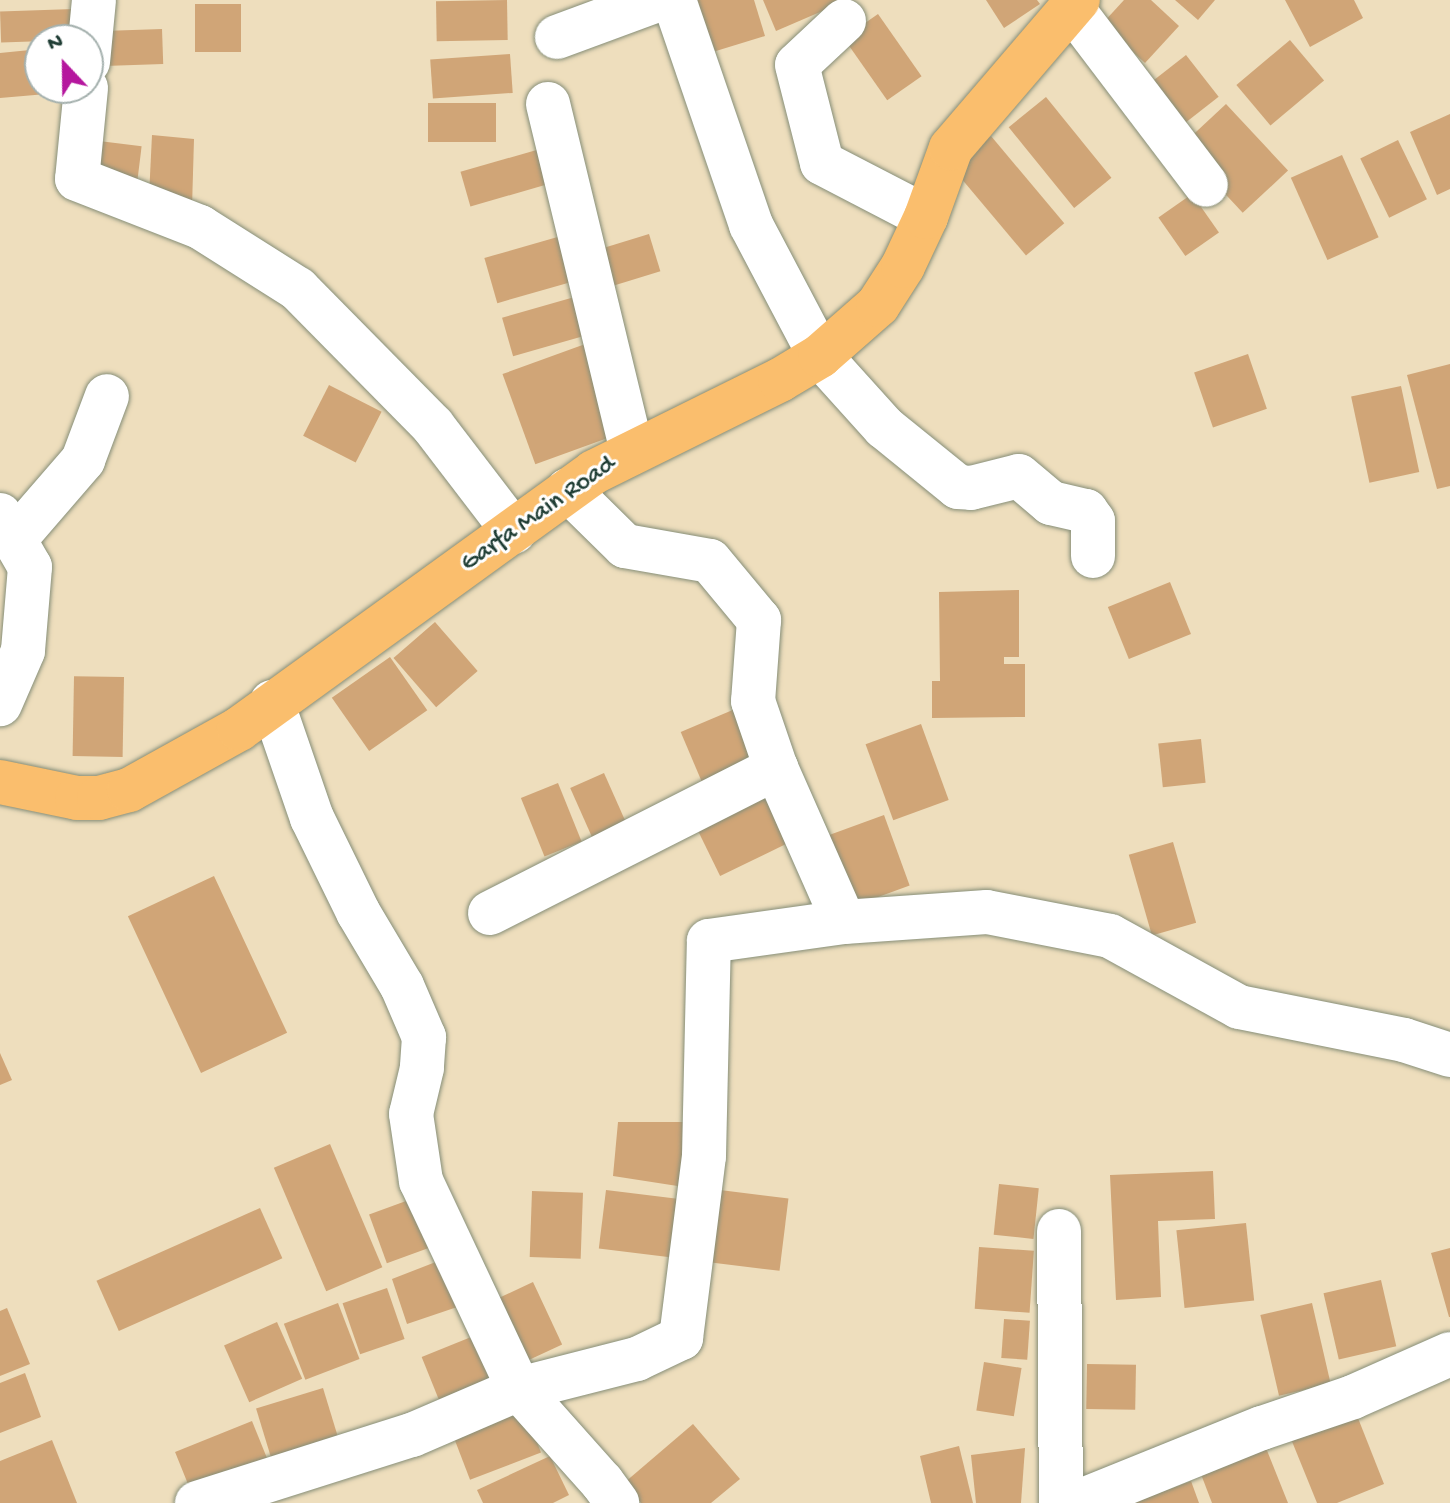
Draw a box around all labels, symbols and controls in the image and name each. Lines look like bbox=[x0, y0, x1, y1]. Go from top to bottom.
north arrow bbox=[24, 24, 104, 104]
text: N bbox=[44, 29, 67, 58]
street label: Garfa Main Road bbox=[456, 450, 622, 580]

